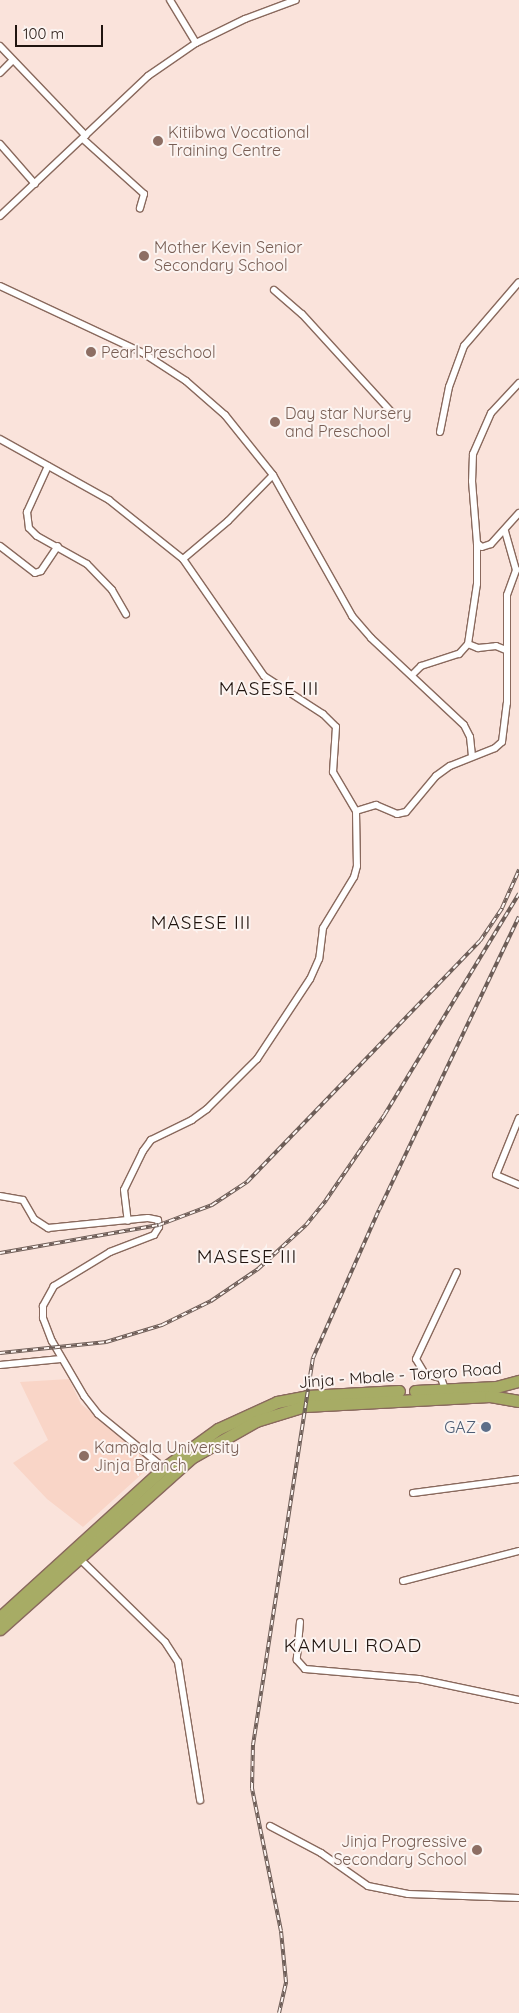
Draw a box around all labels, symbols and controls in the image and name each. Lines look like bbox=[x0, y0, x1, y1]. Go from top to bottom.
scale bar bbox=[18, 15, 105, 47]
text: 100 m bbox=[23, 24, 64, 43]
place label: Kitiibwa Vocational Training Centre bbox=[168, 122, 309, 160]
marker: Kitiibwa Vocational Training Centre bbox=[152, 135, 164, 147]
place label: Mother Kevin Senior Secondary School bbox=[154, 237, 302, 275]
marker: Mother Kevin Senior Secondary School bbox=[138, 250, 150, 262]
place label: Pearl Preschool bbox=[101, 342, 216, 362]
marker: Pearl Preschool bbox=[85, 346, 97, 358]
place label: Day star Nursery and Preschool bbox=[285, 403, 412, 441]
marker: Day star Nursery and Preschool bbox=[269, 416, 281, 428]
district label: MASESE III bbox=[218, 678, 320, 700]
district label: MASESE III bbox=[150, 912, 252, 934]
district label: MASESE III bbox=[196, 1246, 298, 1268]
street label: Jinja - Mbale - Tororo Road bbox=[298, 1358, 502, 1392]
place label: GAZ bbox=[444, 1417, 476, 1437]
marker: GAZ bbox=[480, 1421, 492, 1433]
place label: Kampala University Jinja Branch bbox=[94, 1437, 239, 1475]
marker: Kampala University Jinja Branch bbox=[78, 1450, 90, 1462]
district label: KAMULI ROAD bbox=[282, 1635, 424, 1657]
place label: Jinja Progressive Secondary School bbox=[333, 1831, 467, 1869]
marker: Jinja Progressive Secondary School bbox=[471, 1844, 483, 1856]

